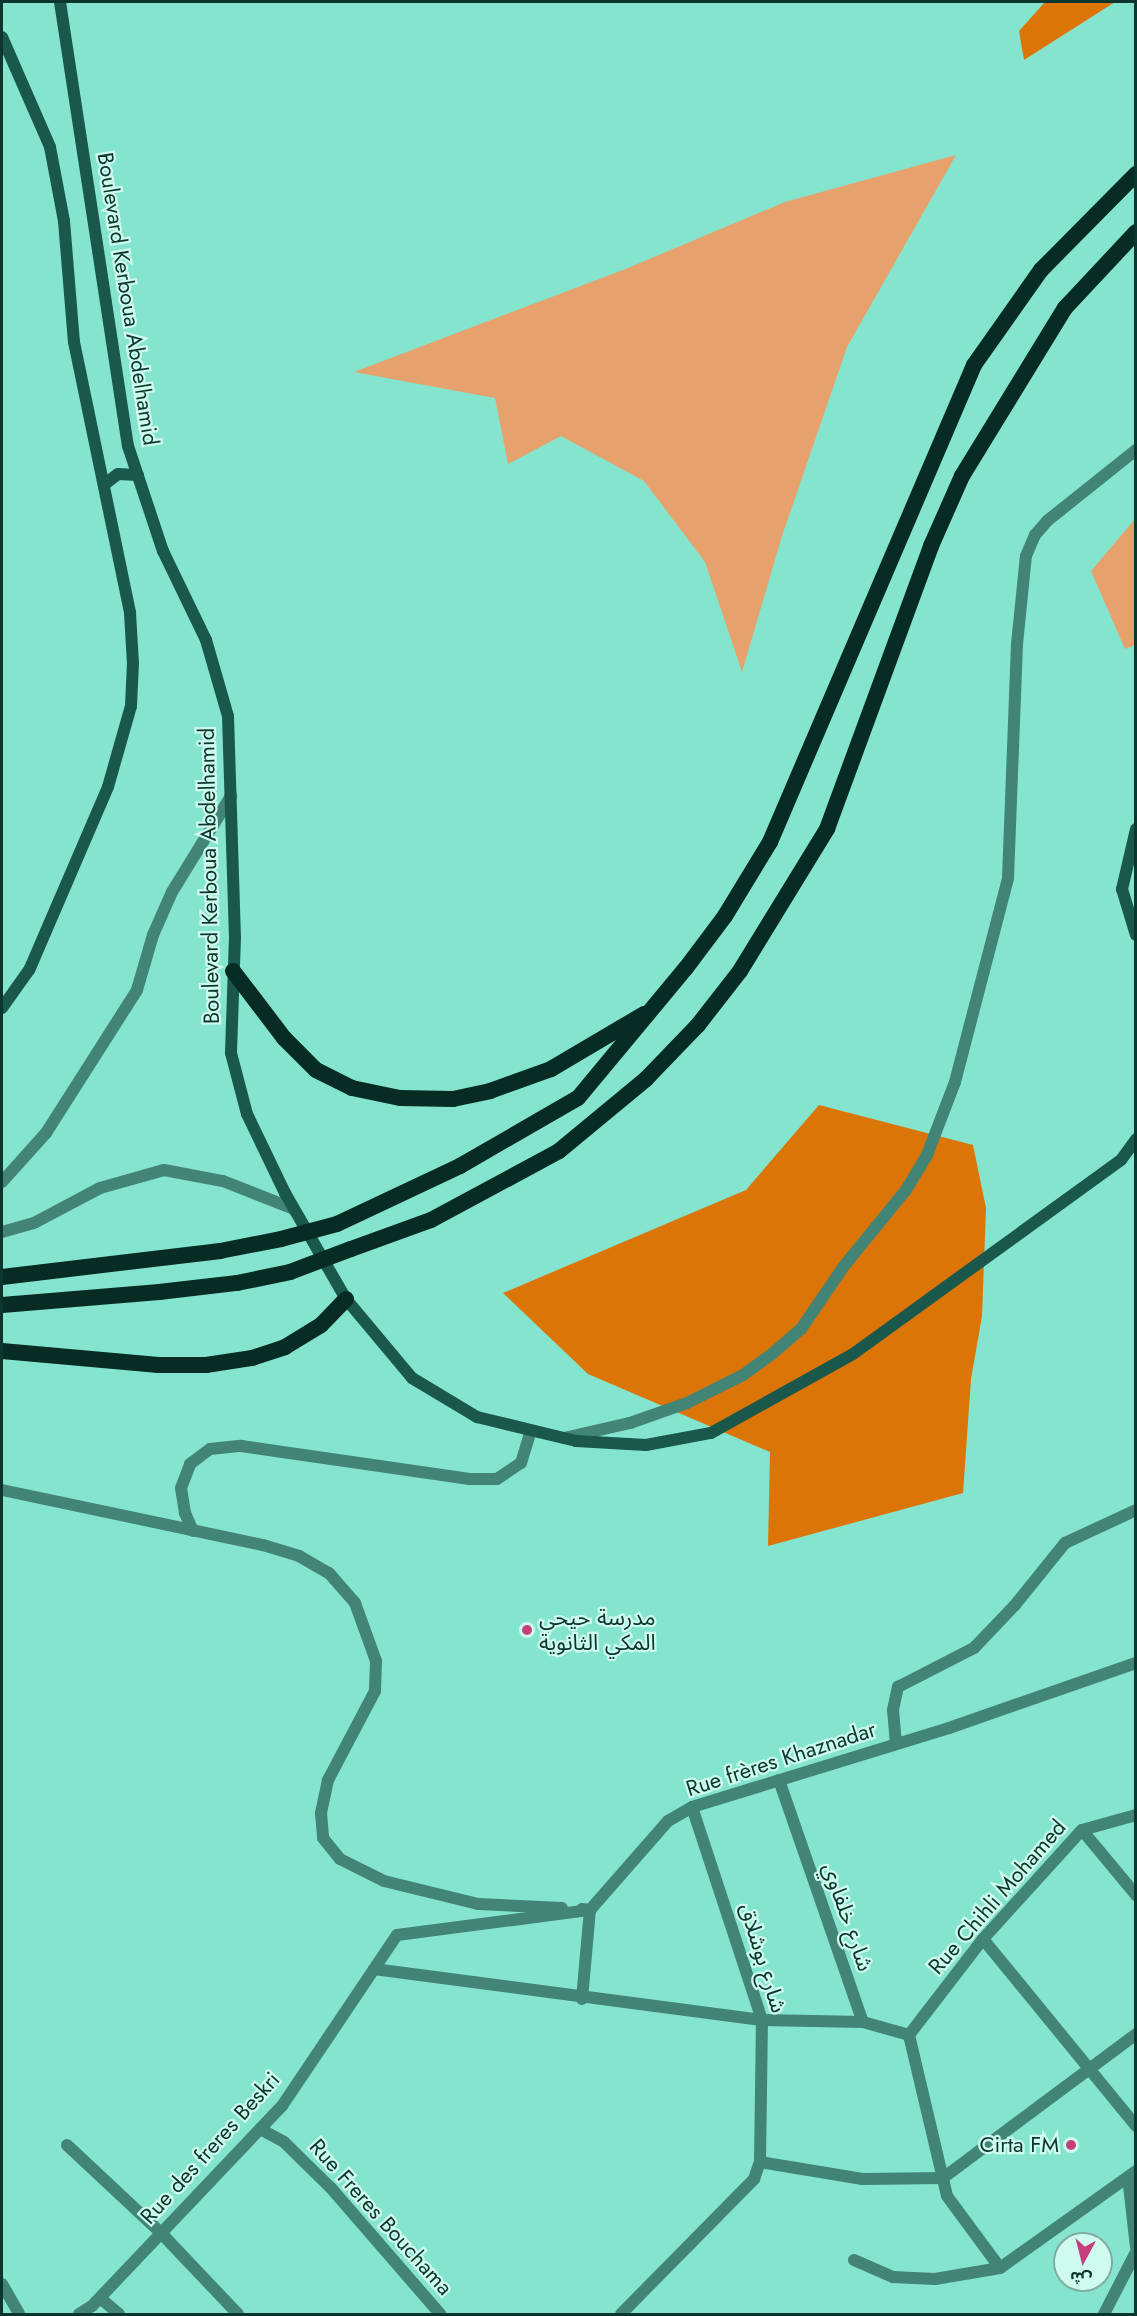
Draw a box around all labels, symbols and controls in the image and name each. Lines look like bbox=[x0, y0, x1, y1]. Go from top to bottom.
street label: Boulevard Kerboua Abdelhamid bbox=[92, 151, 164, 447]
street label: Boulevard Kerboua Abdelhamid bbox=[193, 728, 225, 1024]
place label: مدرسة حيحي المكي الثانوية bbox=[539, 1604, 656, 1656]
marker: مدرسة حيحي المكي الثانوية bbox=[520, 1623, 534, 1637]
street label: Rue frères Khaznadar bbox=[683, 1716, 879, 1802]
street label: Rue Chihli Mohamed bbox=[923, 1814, 1071, 1980]
street label: شارع خلفاوي bbox=[817, 1859, 879, 1975]
street label: شارع بوشلاق bbox=[734, 1900, 792, 2016]
street label: Rue des freres Beskri bbox=[135, 2067, 285, 2229]
place label: Cirta FM bbox=[979, 2132, 1059, 2158]
street label: Rue Freres Bouchama bbox=[304, 2133, 458, 2301]
marker: Cirta FM bbox=[1064, 2138, 1078, 2152]
north arrow bbox=[1053, 2232, 1113, 2292]
text: ش bbox=[1069, 2266, 1093, 2291]

